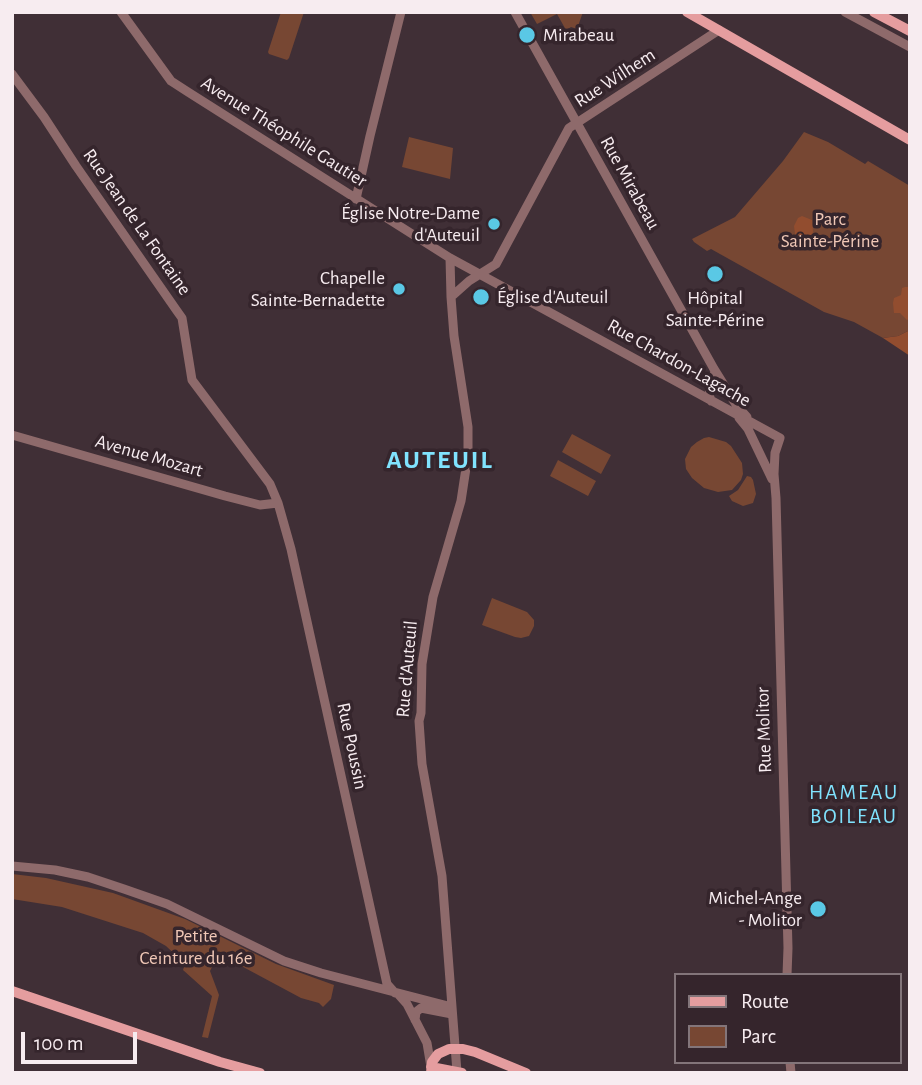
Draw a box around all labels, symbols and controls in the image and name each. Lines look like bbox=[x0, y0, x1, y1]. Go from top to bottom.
place label: Mirabeau bbox=[543, 24, 614, 46]
marker: Mirabeau bbox=[517, 25, 537, 45]
street label: Rue Wilhem bbox=[570, 43, 660, 113]
street label: Avenue Théophile Gautier bbox=[197, 72, 371, 192]
street label: Rue Mirabeau bbox=[595, 132, 665, 234]
street label: Rue Jean de La Fontaine bbox=[78, 144, 196, 300]
place label: Église Notre-Dame d'Auteuil bbox=[341, 202, 480, 246]
park label: Parc Sainte-Périne bbox=[781, 208, 879, 252]
marker: Église Notre-Dame d'Auteuil bbox=[486, 216, 502, 232]
marker: Hôpital Sainte-Périne bbox=[705, 264, 725, 284]
place label: Chapelle Sainte-Bernadette bbox=[251, 267, 385, 311]
marker: Chapelle Sainte-Bernadette bbox=[391, 281, 407, 297]
place label: Église d'Auteuil bbox=[497, 286, 609, 308]
marker: Église d'Auteuil bbox=[471, 287, 491, 307]
place label: Hôpital Sainte-Périne bbox=[666, 287, 764, 331]
street label: Rue Chardon-Lagache bbox=[603, 314, 755, 412]
street label: Avenue Mozart bbox=[93, 430, 205, 482]
district label: AUTEUIL bbox=[387, 444, 493, 476]
street label: Rue d'Auteuil bbox=[391, 619, 423, 719]
street label: Rue Molitor bbox=[751, 687, 777, 773]
street label: Rue Poussin bbox=[332, 700, 372, 792]
district label: HAMEAU BOILEAU bbox=[810, 780, 898, 830]
place label: Michel-Ange - Molitor bbox=[708, 887, 802, 931]
marker: Michel-Ange - Molitor bbox=[808, 899, 828, 919]
park label: Petite Ceinture du 16e bbox=[139, 925, 253, 969]
legend bbox=[674, 973, 901, 1064]
text: Route bbox=[741, 991, 789, 1012]
scale bar bbox=[24, 1018, 140, 1062]
text: Parc bbox=[741, 1026, 776, 1047]
text: 100 m bbox=[34, 1033, 84, 1054]

